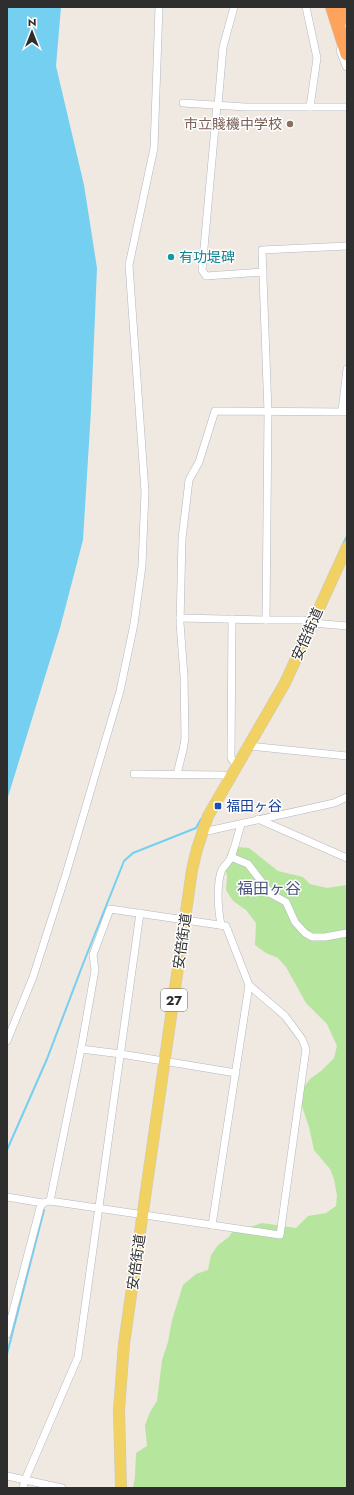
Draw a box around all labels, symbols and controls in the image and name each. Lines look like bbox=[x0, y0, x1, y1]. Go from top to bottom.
north arrow bbox=[12, 12, 52, 52]
text: N bbox=[28, 14, 36, 30]
place label: 市立賤機中学校 bbox=[184, 114, 282, 134]
marker: 市立賤機中学校 bbox=[285, 119, 295, 129]
place label: 有功堤碑 bbox=[179, 247, 235, 267]
marker: 有功堤碑 bbox=[166, 252, 176, 262]
street label: 安倍街道 bbox=[286, 604, 328, 664]
place label: 福田ヶ谷 bbox=[226, 796, 282, 816]
marker: 福田ヶ谷 bbox=[213, 801, 223, 811]
district label: 福田ヶ谷 bbox=[237, 877, 301, 900]
street label: 安倍街道 bbox=[168, 912, 196, 970]
road number: 27 bbox=[161, 989, 187, 1011]
street label: 安倍街道 bbox=[122, 1233, 150, 1291]

